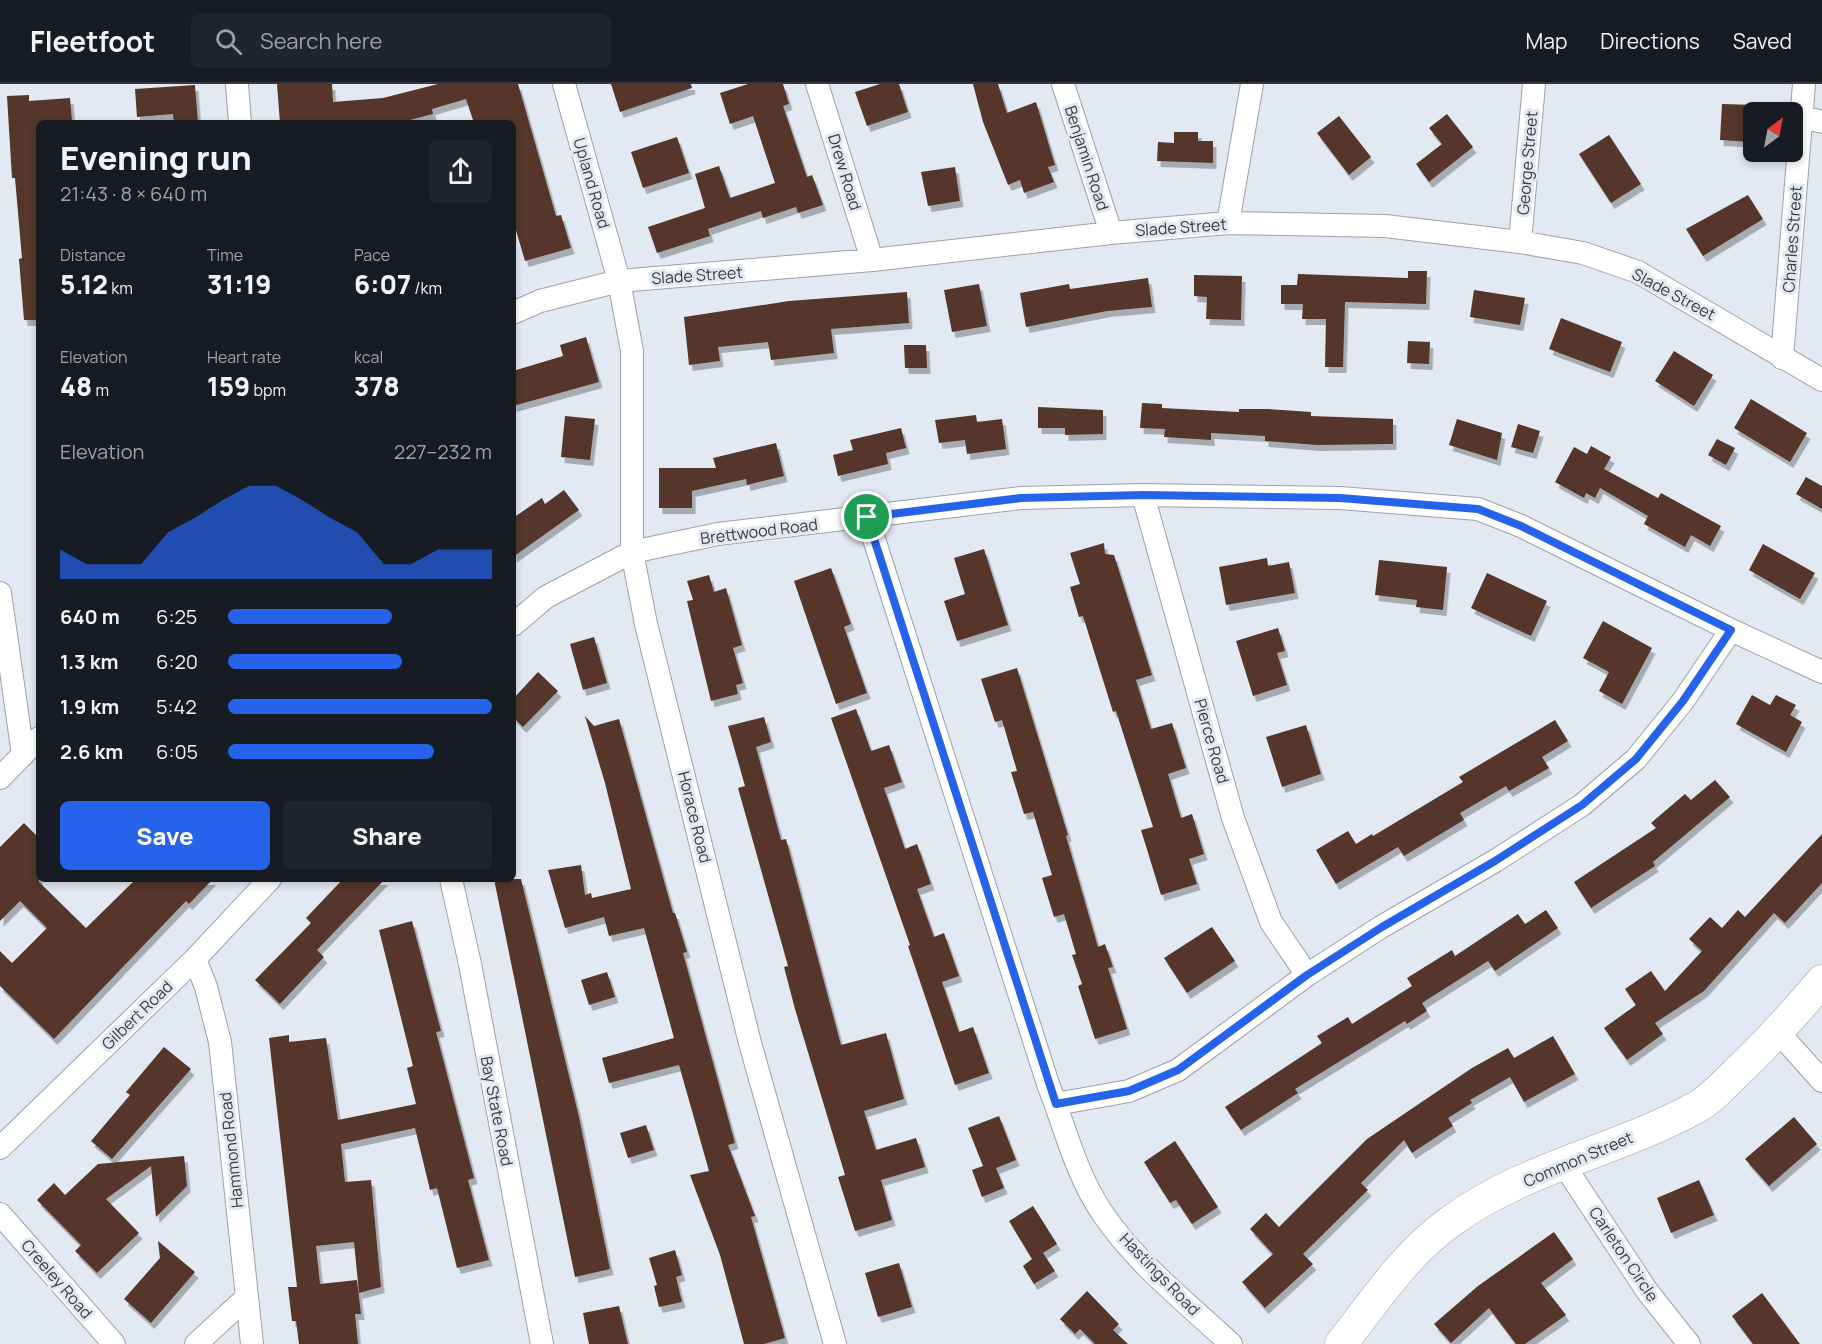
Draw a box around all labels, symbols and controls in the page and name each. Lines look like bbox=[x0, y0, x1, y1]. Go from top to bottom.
search box bbox=[191, 14, 611, 68]
text: Fleetfoot bbox=[30, 22, 155, 60]
icon: search bbox=[212, 25, 245, 58]
text: Search here bbox=[260, 26, 382, 56]
text: Map bbox=[1526, 27, 1567, 55]
text: Directions bbox=[1600, 27, 1700, 55]
text: Saved bbox=[1733, 27, 1792, 55]
north arrow bbox=[1743, 102, 1803, 162]
map controls bbox=[1743, 102, 1803, 162]
street label: Benjamin Road bbox=[1060, 103, 1114, 213]
street label: George Street bbox=[1511, 110, 1543, 216]
street label: Drew Road bbox=[823, 131, 867, 213]
text: Evening run bbox=[60, 135, 252, 180]
street label: Upland Road bbox=[569, 135, 615, 231]
button: share bbox=[429, 140, 492, 203]
text: 21:43 · 8 × 640 m bbox=[60, 180, 207, 207]
street label: Charles Street bbox=[1777, 185, 1807, 293]
street label: Slade Street bbox=[1135, 213, 1227, 241]
text: Distance bbox=[60, 244, 126, 266]
text: Time bbox=[207, 244, 243, 266]
text: Pace bbox=[354, 244, 390, 266]
street label: Slade Street bbox=[651, 261, 743, 289]
street label: Slade Street bbox=[1628, 263, 1720, 325]
text: 5.12 bbox=[60, 266, 108, 302]
text: 31:19 bbox=[207, 266, 271, 302]
text: 6:07 bbox=[354, 266, 411, 302]
text: km bbox=[108, 277, 133, 299]
text: /km bbox=[411, 277, 442, 299]
text: Elevation bbox=[60, 346, 128, 368]
text: Heart rate bbox=[207, 346, 281, 368]
text: kcal bbox=[354, 346, 383, 368]
text: 48 bbox=[60, 368, 92, 404]
text: 159 bbox=[207, 368, 250, 404]
text: 378 bbox=[354, 368, 400, 404]
text: m bbox=[92, 379, 109, 401]
text: bpm bbox=[250, 379, 286, 401]
text: Elevation bbox=[60, 438, 144, 465]
text: 227–232 m bbox=[394, 438, 492, 465]
pin bbox=[841, 491, 892, 542]
icon: arrive bbox=[850, 500, 883, 533]
street label: Brettwood Road bbox=[699, 513, 819, 549]
text: 640 m bbox=[60, 603, 120, 630]
text: 6:25 bbox=[156, 603, 197, 630]
text: 1.3 km bbox=[60, 648, 118, 675]
text: 6:20 bbox=[156, 648, 198, 675]
text: 1.9 km bbox=[60, 693, 119, 720]
text: 5:42 bbox=[156, 693, 197, 720]
street label: Pierce Road bbox=[1189, 696, 1235, 786]
text: 2.6 km bbox=[60, 738, 123, 765]
text: 6:05 bbox=[156, 738, 198, 765]
street label: Horace Road bbox=[673, 769, 717, 865]
button: Save bbox=[60, 801, 270, 870]
button: Share bbox=[282, 801, 492, 870]
street label: Gilbert Road bbox=[97, 976, 177, 1054]
street label: Bay State Road bbox=[476, 1054, 518, 1168]
street label: Hammond Road bbox=[214, 1091, 248, 1209]
street label: Common Street bbox=[1520, 1126, 1636, 1192]
street label: Carleton Circle bbox=[1584, 1202, 1664, 1306]
street label: Hastings Road bbox=[1115, 1228, 1205, 1320]
street label: Creeley Road bbox=[16, 1235, 98, 1323]

